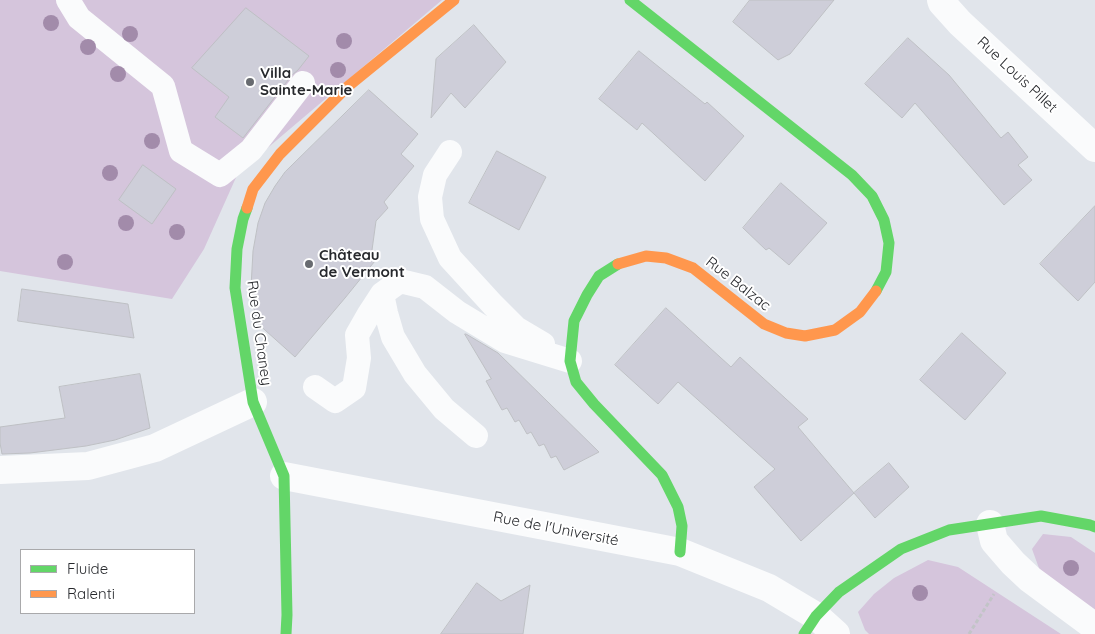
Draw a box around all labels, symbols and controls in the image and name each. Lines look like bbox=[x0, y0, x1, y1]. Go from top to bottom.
street label: Rue Louis Pillet bbox=[973, 33, 1061, 117]
place label: Villa Sainte-Marie bbox=[260, 64, 352, 99]
marker: Villa Sainte-Marie bbox=[244, 76, 256, 88]
place label: Château de Vermont bbox=[319, 246, 405, 281]
street label: Rue Balzac bbox=[702, 253, 774, 315]
marker: Château de Vermont bbox=[303, 258, 315, 270]
street label: Rue du Chaney bbox=[243, 279, 275, 387]
street label: Rue de l'Université bbox=[492, 508, 620, 550]
legend bbox=[20, 549, 195, 614]
text: Fluide bbox=[67, 559, 108, 578]
text: Ralenti bbox=[67, 584, 115, 603]

